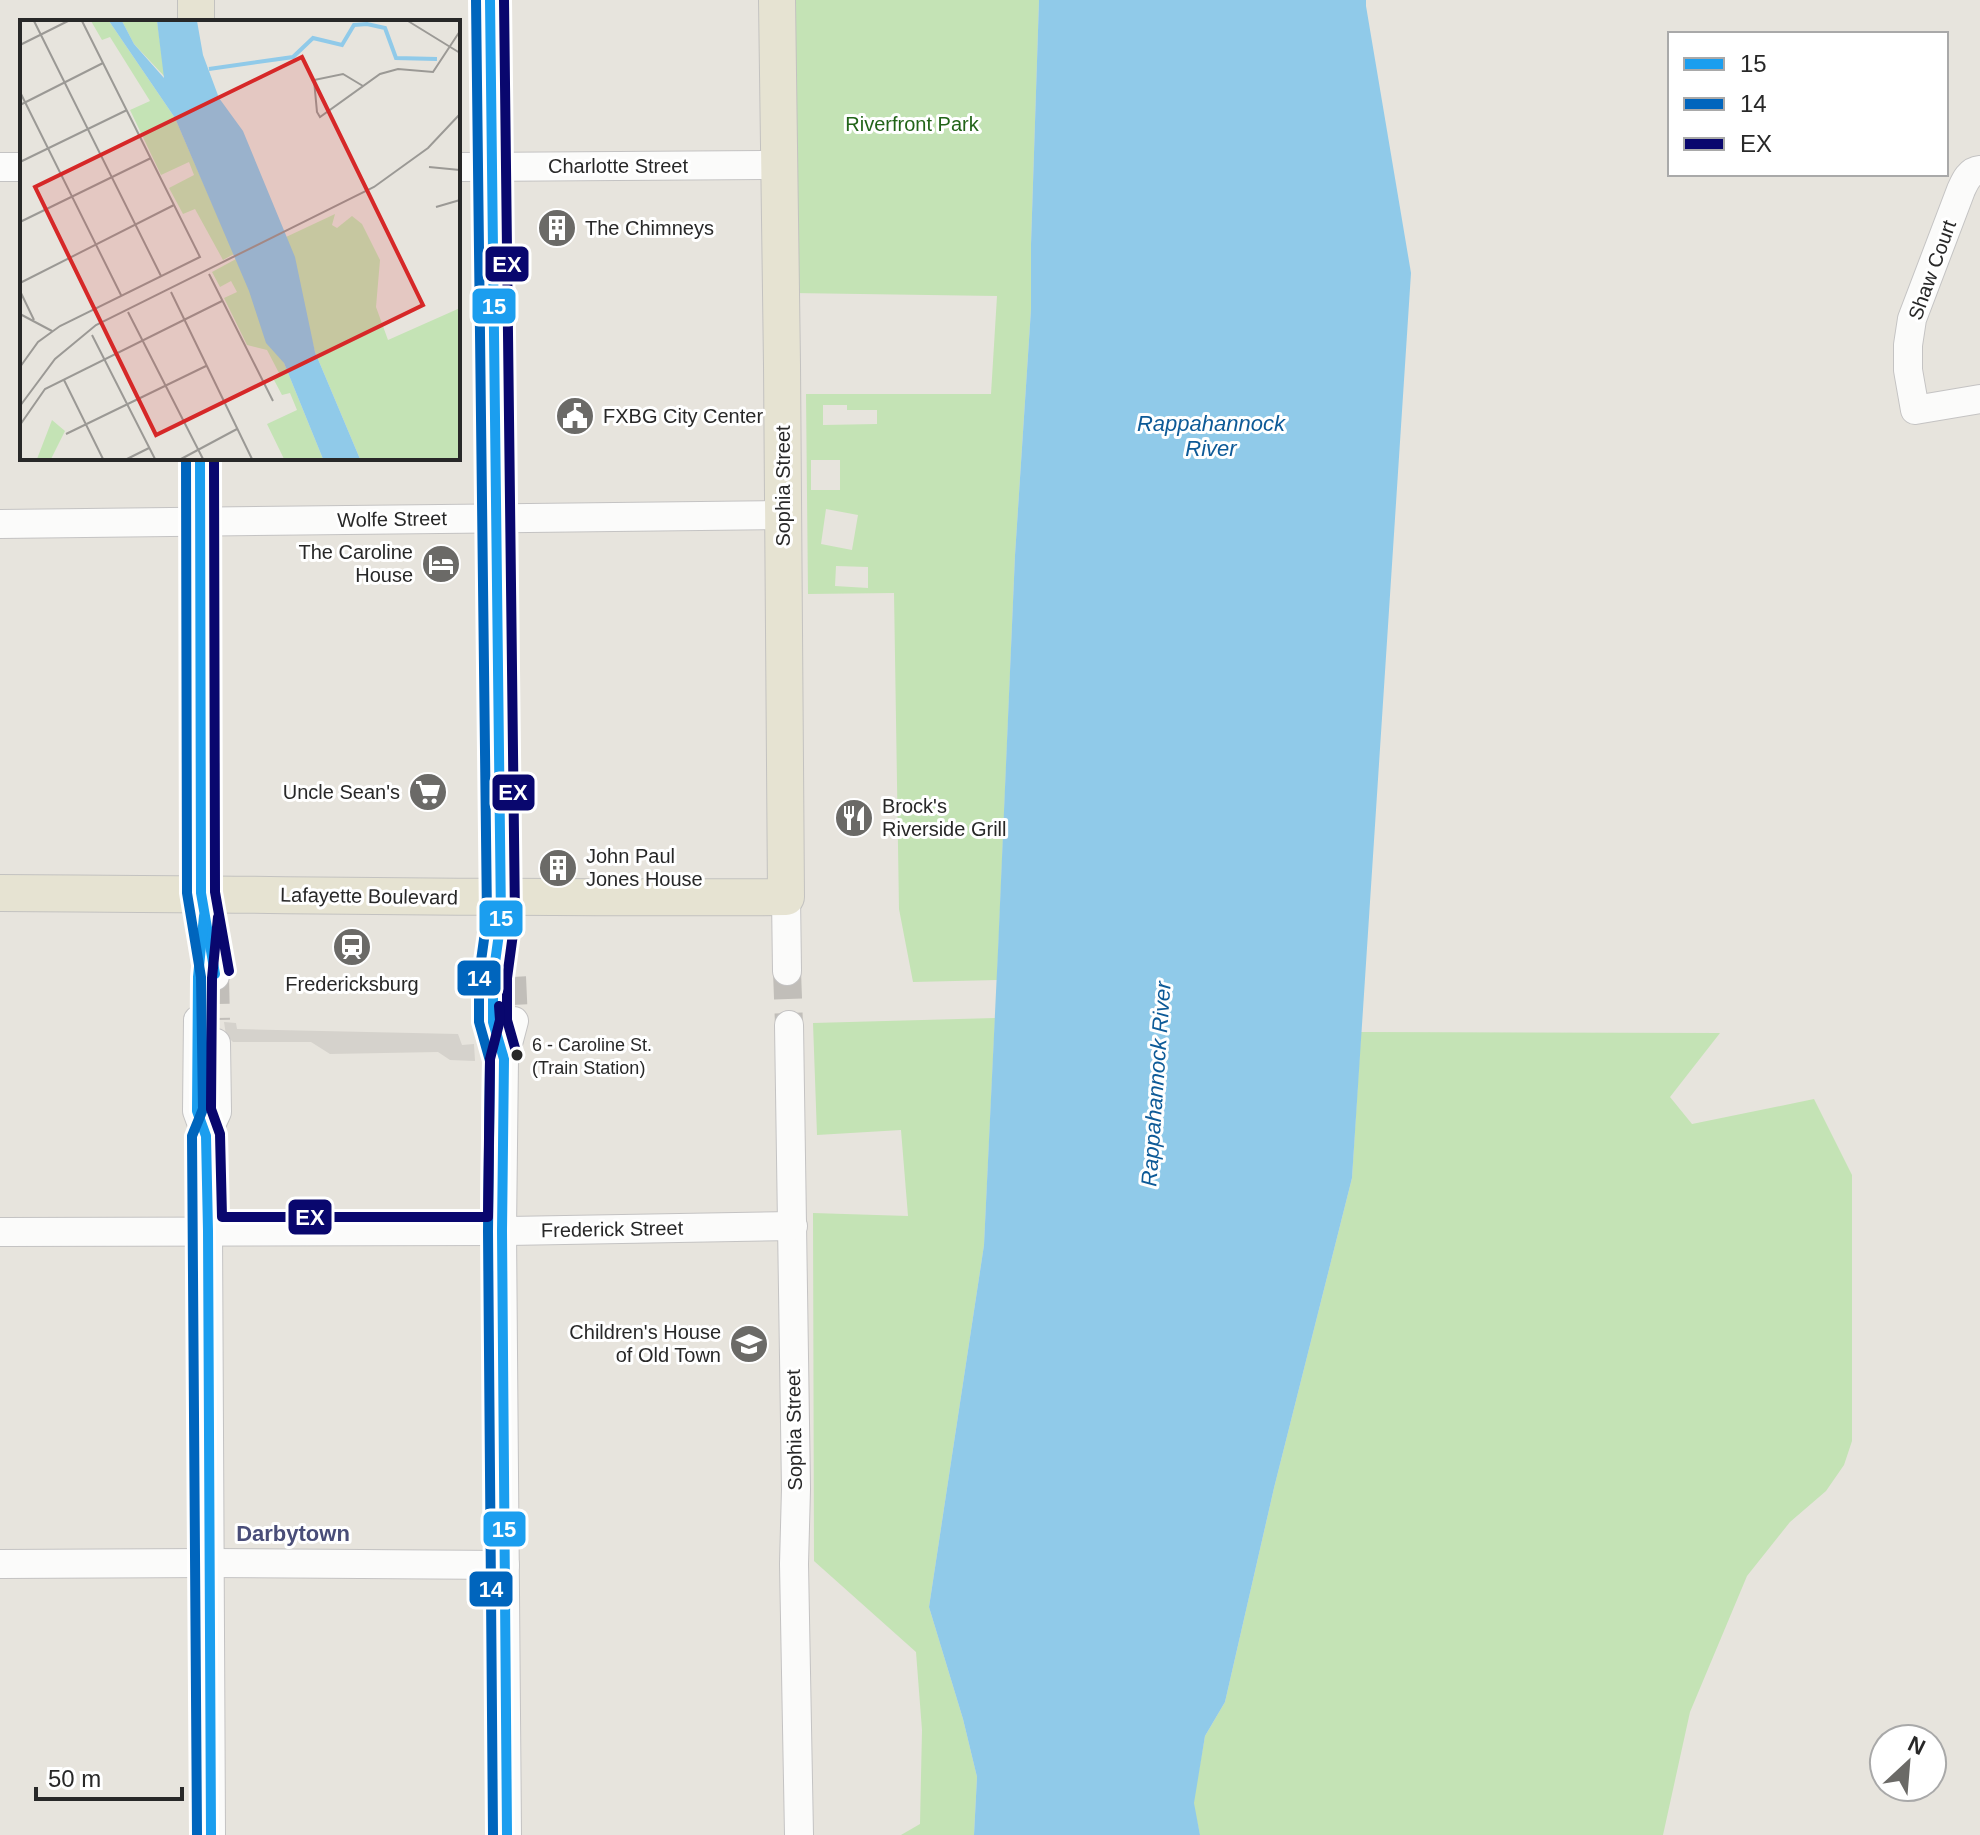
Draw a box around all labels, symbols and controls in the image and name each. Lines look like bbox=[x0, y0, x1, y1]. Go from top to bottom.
inset map bbox=[20, 20, 460, 460]
legend bbox=[1668, 32, 1948, 176]
text: 15 bbox=[1740, 50, 1767, 77]
text: 14 bbox=[1740, 90, 1767, 117]
park label: Riverfront Park bbox=[845, 113, 980, 135]
text: EX bbox=[1740, 130, 1772, 157]
street label: Charlotte Street bbox=[548, 155, 688, 177]
building icon: The Chimneys bbox=[536, 207, 578, 249]
place label: The Chimneys bbox=[585, 217, 714, 239]
street label: Shaw Court bbox=[1904, 217, 1960, 323]
line badge: EX bbox=[484, 245, 530, 283]
text: EX bbox=[492, 252, 522, 277]
line badge: 15 bbox=[471, 287, 517, 325]
text: 15 bbox=[482, 294, 506, 319]
public building icon: FXBG City Center bbox=[554, 395, 596, 437]
place label: FXBG City Center bbox=[603, 405, 763, 427]
water label: Rappahannock River bbox=[1137, 411, 1286, 461]
street label: Sophia Street bbox=[772, 425, 794, 547]
street label: Wolfe Street bbox=[337, 507, 447, 531]
place label: The Caroline House bbox=[298, 541, 413, 586]
hotel icon: The Caroline House bbox=[420, 543, 462, 585]
supermarket icon: Uncle Sean's bbox=[407, 771, 449, 813]
line badge: EX bbox=[491, 773, 536, 812]
text: EX bbox=[498, 780, 528, 805]
place label: Uncle Sean's bbox=[283, 781, 400, 803]
place label: Brock's Riverside Grill bbox=[882, 795, 1006, 840]
restaurant icon: Brock's Riverside Grill bbox=[833, 797, 875, 839]
place label: John Paul Jones House bbox=[586, 845, 703, 890]
building icon: John Paul Jones House bbox=[537, 847, 579, 889]
street label: Lafayette Boulevard bbox=[280, 883, 458, 909]
line badge: 15 bbox=[478, 899, 524, 938]
text: 15 bbox=[489, 906, 513, 931]
station icon: Fredericksburg bbox=[331, 926, 373, 968]
line badge: 14 bbox=[456, 959, 502, 997]
text: 14 bbox=[467, 966, 492, 991]
place label: Fredericksburg bbox=[285, 973, 419, 995]
water label: Rappahannock River bbox=[1136, 979, 1176, 1187]
place label: 6 - Caroline St. (Train Station) bbox=[532, 1035, 652, 1078]
marker: 6 - Caroline St. (Train Station) bbox=[509, 1047, 525, 1063]
line badge: EX bbox=[287, 1198, 333, 1236]
text: EX bbox=[295, 1205, 325, 1230]
street label: Frederick Street bbox=[541, 1217, 684, 1241]
place label: Children's House of Old Town bbox=[569, 1321, 721, 1366]
school or university icon: Children's House of Old Town bbox=[728, 1323, 770, 1365]
street label: Sophia Street bbox=[782, 1369, 806, 1491]
line badge: 15 bbox=[482, 1510, 527, 1548]
text: 15 bbox=[492, 1517, 516, 1542]
district label: Darbytown bbox=[236, 1521, 350, 1546]
line badge: 14 bbox=[468, 1570, 514, 1608]
text: 14 bbox=[479, 1577, 504, 1602]
north arrow bbox=[1868, 1723, 1948, 1803]
text: N bbox=[1904, 1731, 1929, 1760]
scale bar bbox=[36, 1751, 182, 1801]
text: 50 m bbox=[48, 1765, 101, 1792]

